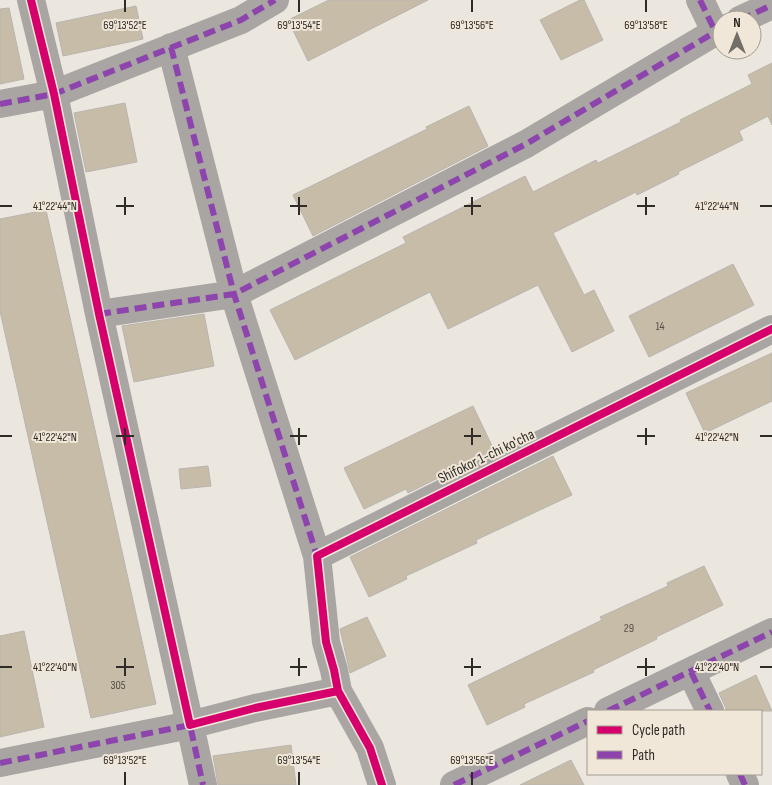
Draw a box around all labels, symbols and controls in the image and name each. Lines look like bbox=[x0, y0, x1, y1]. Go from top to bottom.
north arrow bbox=[712, 10, 762, 60]
text: N bbox=[733, 14, 741, 31]
text: 69°13'52"E bbox=[103, 18, 147, 33]
text: 69°13'54"E bbox=[277, 18, 321, 33]
text: 69°13'56"E bbox=[450, 18, 494, 33]
text: 69°13'58"E bbox=[624, 18, 668, 33]
text: 41°22'44"N bbox=[33, 199, 77, 214]
text: 41°22'44"N bbox=[695, 199, 739, 214]
house number: 14 bbox=[655, 319, 665, 334]
street label: Shifokor 1-chi ko'cha bbox=[435, 425, 538, 488]
text: 41°22'42"N bbox=[33, 430, 77, 445]
text: 41°22'42"N bbox=[695, 430, 739, 445]
house number: 29 bbox=[624, 621, 634, 636]
text: 41°22'40"N bbox=[33, 660, 77, 675]
text: 41°22'40"N bbox=[695, 660, 739, 675]
house number: 305 bbox=[110, 678, 126, 693]
legend bbox=[587, 710, 762, 775]
text: Cycle path bbox=[632, 721, 685, 740]
text: Path bbox=[632, 746, 655, 765]
text: 69°13'52"E bbox=[103, 753, 147, 768]
text: 69°13'54"E bbox=[277, 753, 321, 768]
text: 69°13'56"E bbox=[450, 753, 494, 768]

